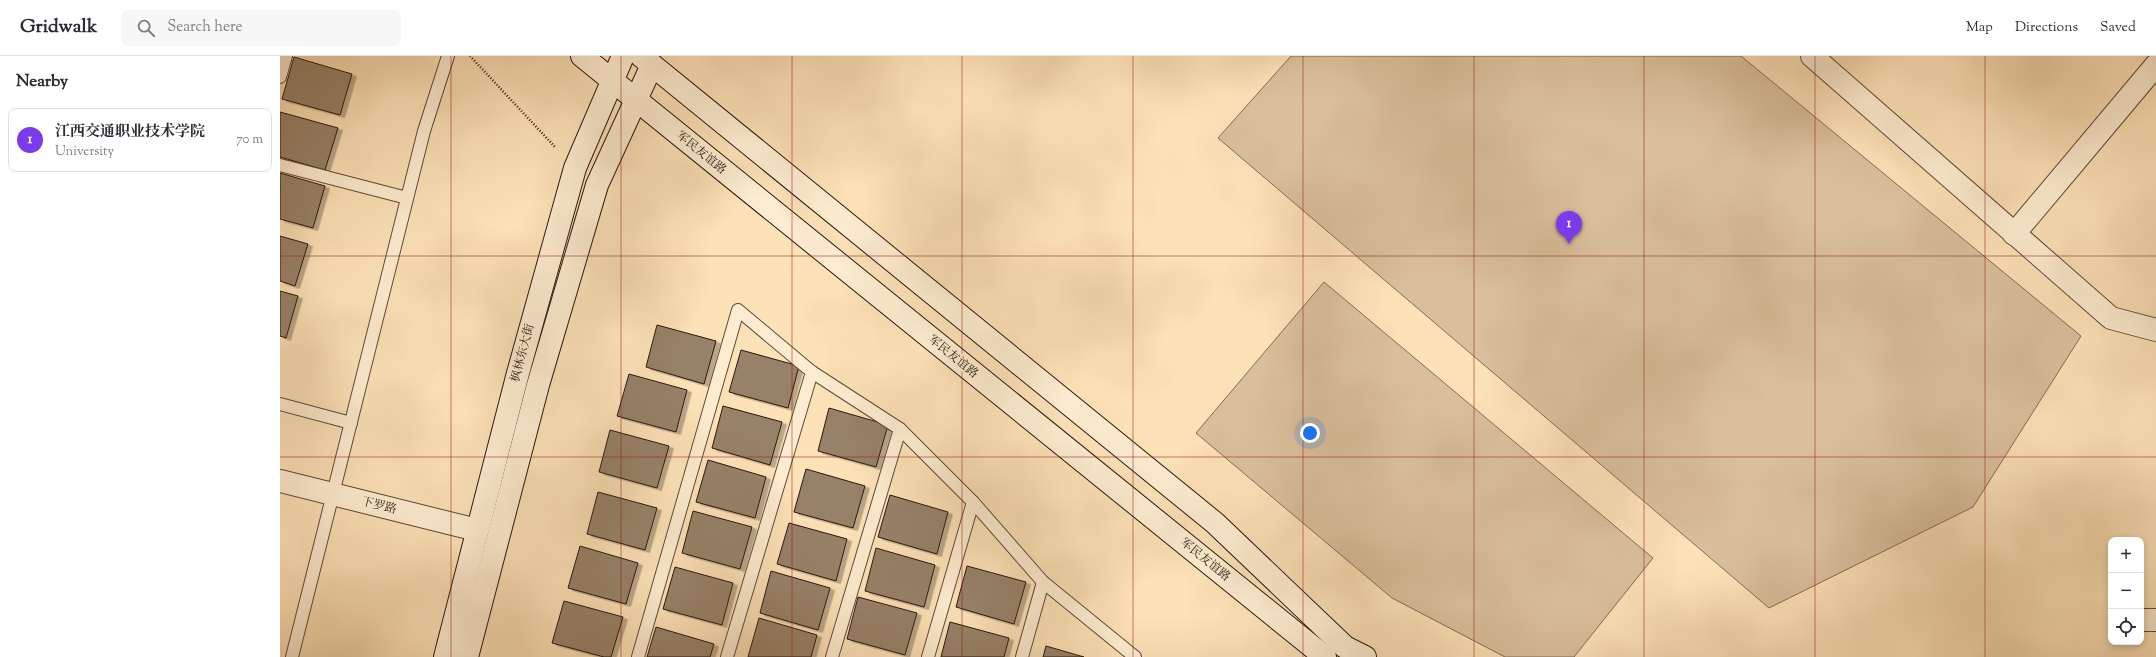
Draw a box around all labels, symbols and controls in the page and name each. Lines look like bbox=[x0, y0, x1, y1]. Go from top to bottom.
search box bbox=[121, 10, 401, 46]
text: Gridwalk bbox=[20, 14, 97, 41]
icon: search bbox=[135, 17, 157, 39]
text: Search here bbox=[167, 17, 243, 38]
text: Map bbox=[1966, 18, 1993, 38]
text: Directions bbox=[2015, 18, 2078, 38]
text: Saved bbox=[2100, 18, 2136, 38]
text: Nearby bbox=[16, 70, 68, 94]
text: 江西交通职业技术学院 bbox=[55, 122, 205, 143]
street label: 军民友谊路 bbox=[672, 127, 730, 179]
text: 1 bbox=[28, 131, 32, 149]
text: 70 m bbox=[236, 131, 263, 149]
text: University bbox=[55, 143, 114, 161]
pin: 1 bbox=[1556, 211, 1582, 244]
street label: 枫林东大街 bbox=[507, 321, 540, 384]
street label: 军民友谊路 bbox=[924, 331, 982, 383]
your location bbox=[1300, 423, 1320, 443]
street label: 下罗路 bbox=[359, 493, 399, 519]
street label: 军民友谊路 bbox=[1176, 534, 1234, 586]
map controls bbox=[2108, 537, 2144, 645]
button: + bbox=[2108, 537, 2144, 573]
button: − bbox=[2108, 573, 2144, 609]
button: locate bbox=[2108, 609, 2144, 645]

